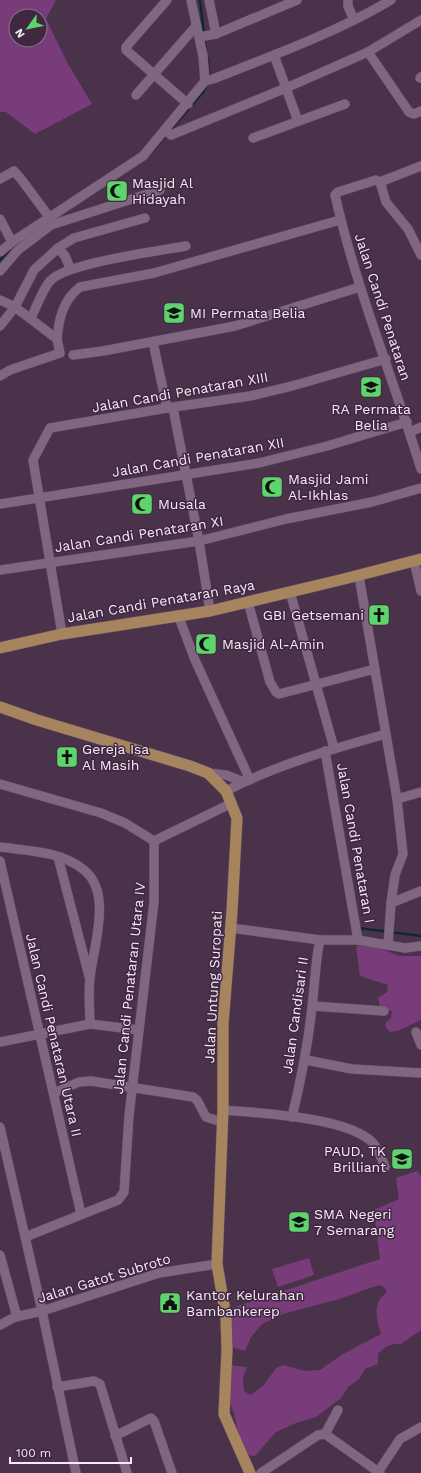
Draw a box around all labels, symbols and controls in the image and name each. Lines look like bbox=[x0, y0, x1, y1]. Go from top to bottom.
north arrow bbox=[8, 8, 48, 48]
text: N bbox=[12, 26, 28, 40]
place label: Masjid Al Hidayah bbox=[132, 175, 194, 207]
mosque icon: Masjid Al Hidayah bbox=[104, 178, 130, 204]
street label: Jalan Candi Penataran bbox=[352, 232, 414, 382]
school or university icon: MI Permata Belia bbox=[161, 300, 187, 326]
place label: MI Permata Belia bbox=[190, 305, 306, 321]
street label: Jalan Candi Penataran XIII bbox=[91, 369, 269, 415]
school or university icon: RA Permata Belia bbox=[358, 374, 384, 400]
place label: RA Permata Belia bbox=[331, 401, 411, 433]
street label: Jalan Candi Penataran XII bbox=[111, 434, 285, 480]
place label: Masjid Jami Al-Ikhlas bbox=[288, 471, 369, 503]
mosque icon: Masjid Jami Al-Ikhlas bbox=[259, 474, 285, 500]
mosque icon: Musala bbox=[129, 491, 155, 517]
place label: Musala bbox=[158, 496, 206, 512]
street label: Jalan Candi Penataran XI bbox=[54, 513, 224, 555]
street label: Jalan Candi Penataran Raya bbox=[66, 577, 256, 625]
church icon: GBI Getsemani bbox=[366, 602, 392, 628]
place label: GBI Getsemani bbox=[263, 607, 364, 623]
mosque icon: Masjid Al-Amin bbox=[193, 631, 219, 657]
place label: Masjid Al-Amin bbox=[222, 636, 324, 652]
place label: Gereja Isa Al Masih bbox=[82, 741, 149, 773]
church icon: Gereja Isa Al Masih bbox=[54, 744, 80, 770]
street label: Jalan Candi Penataran I bbox=[334, 762, 378, 924]
street label: Jalan Candi Penataran Utara IV bbox=[110, 881, 148, 1095]
street label: Jalan Untung Suropati bbox=[201, 910, 225, 1064]
street label: Jalan Candi Penataran Utara II bbox=[23, 932, 85, 1138]
street label: Jalan Candisari II bbox=[279, 956, 311, 1074]
place label: PAUD, TK Brilliant bbox=[324, 1143, 386, 1175]
school or university icon: PAUD, TK Brilliant bbox=[389, 1146, 415, 1172]
place label: SMA Negeri 7 Semarang bbox=[314, 1206, 395, 1238]
school or university icon: SMA Negeri 7 Semarang bbox=[286, 1209, 312, 1235]
street label: Jalan Gatot Subroto bbox=[36, 1250, 172, 1306]
place label: Kantor Kelurahan Bambankerep bbox=[186, 1287, 304, 1319]
public building icon: Kantor Kelurahan Bambankerep bbox=[157, 1290, 183, 1316]
scale bar bbox=[10, 1439, 131, 1465]
text: 100 m bbox=[16, 1446, 51, 1460]

